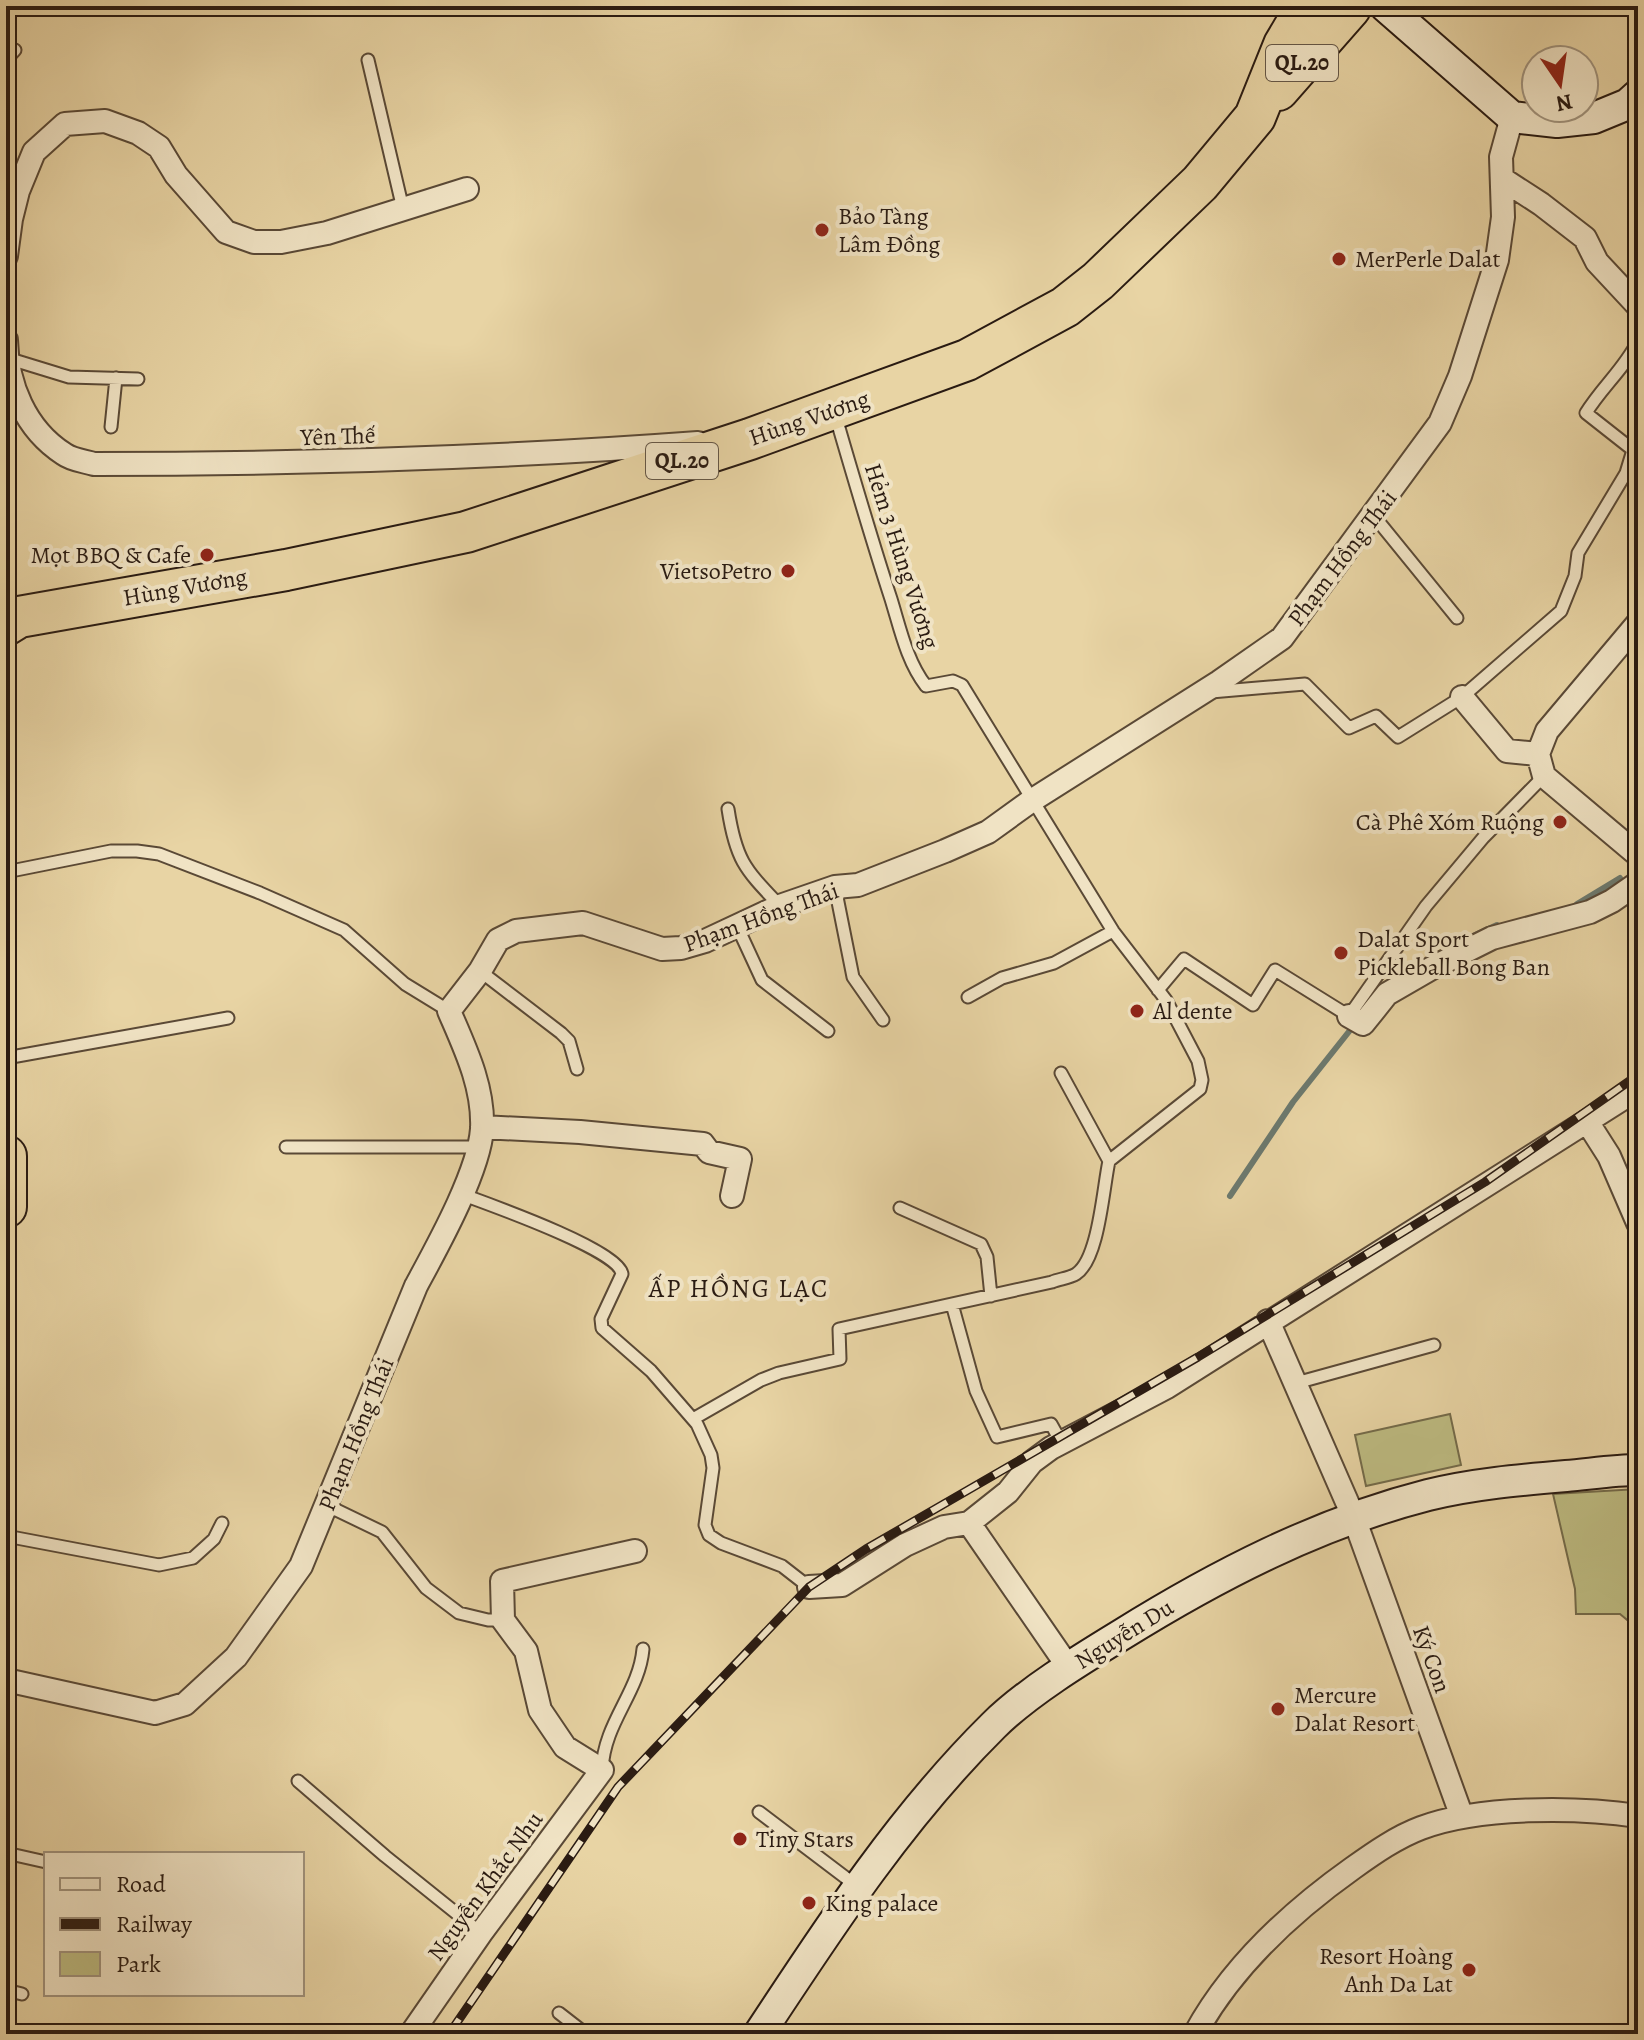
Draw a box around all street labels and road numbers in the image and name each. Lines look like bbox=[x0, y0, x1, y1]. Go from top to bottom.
road number: QL.20 bbox=[1266, 45, 1338, 81]
street label: Hùng Vương bbox=[744, 382, 874, 454]
street label: Yên Thế bbox=[299, 419, 376, 453]
road number: QL.20 bbox=[646, 443, 718, 479]
street label: Hẻm 3 Hùng Vương bbox=[857, 459, 947, 653]
street label: Phạm Hồng Thái bbox=[1280, 483, 1404, 633]
street label: Hùng Vương bbox=[120, 560, 250, 614]
street label: Phạm Hồng Thái bbox=[679, 874, 843, 960]
street label: Phạm Hồng Thái bbox=[311, 1352, 401, 1516]
street label: Nguyễn Du bbox=[1069, 1591, 1179, 1677]
street label: Ký Con bbox=[1405, 1621, 1459, 1697]
street label: Nguyễn Khắc Nhu bbox=[420, 1805, 550, 1967]

